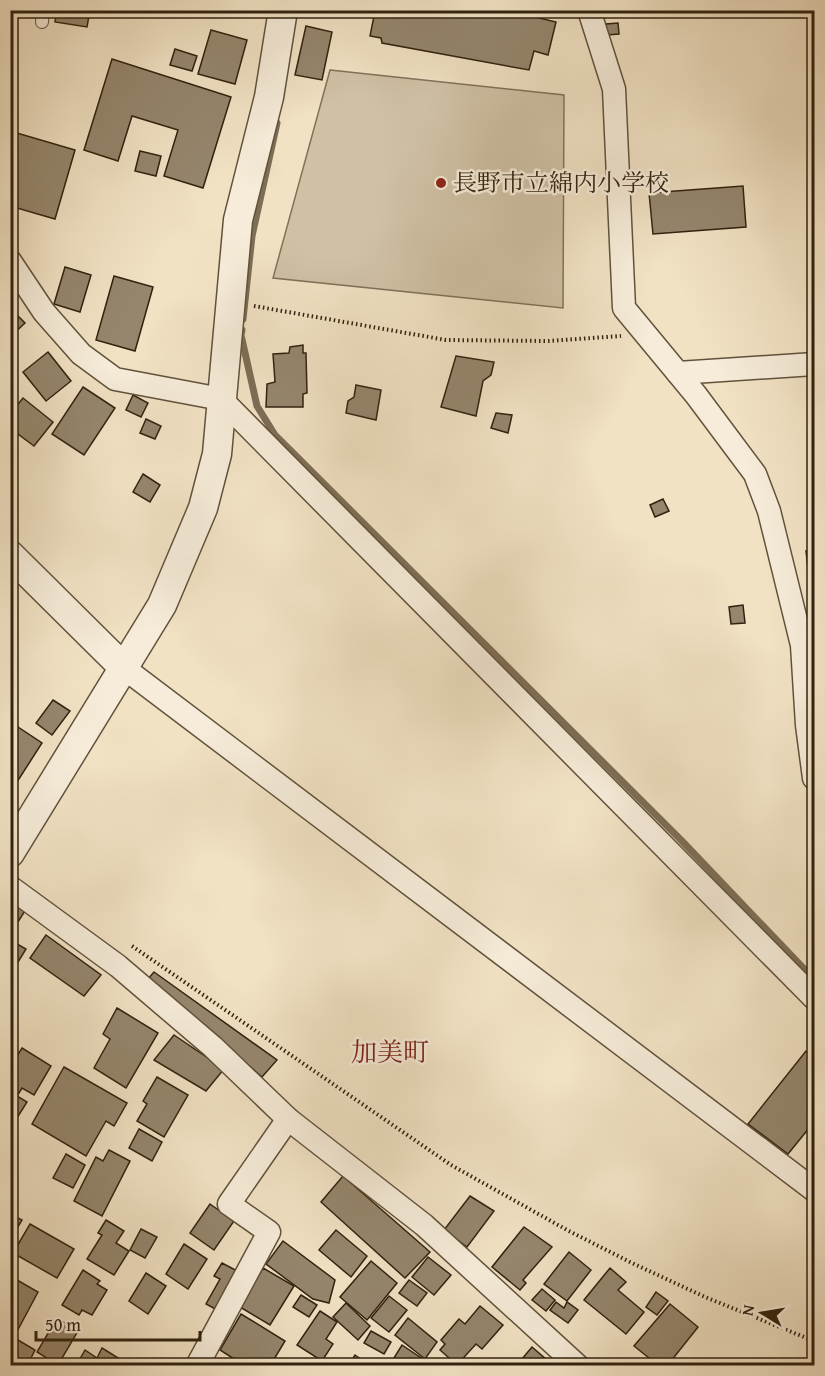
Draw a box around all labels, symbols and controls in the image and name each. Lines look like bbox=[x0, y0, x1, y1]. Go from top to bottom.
place label: 長野市立綿内小学校 bbox=[453, 165, 669, 200]
marker: 長野市立綿内小学校 bbox=[434, 176, 448, 190]
district label: 加美町 bbox=[351, 1032, 429, 1071]
north arrow bbox=[732, 1283, 792, 1343]
text: N bbox=[734, 1302, 760, 1318]
scale bar bbox=[36, 1304, 200, 1342]
text: 50 m bbox=[45, 1311, 81, 1338]

